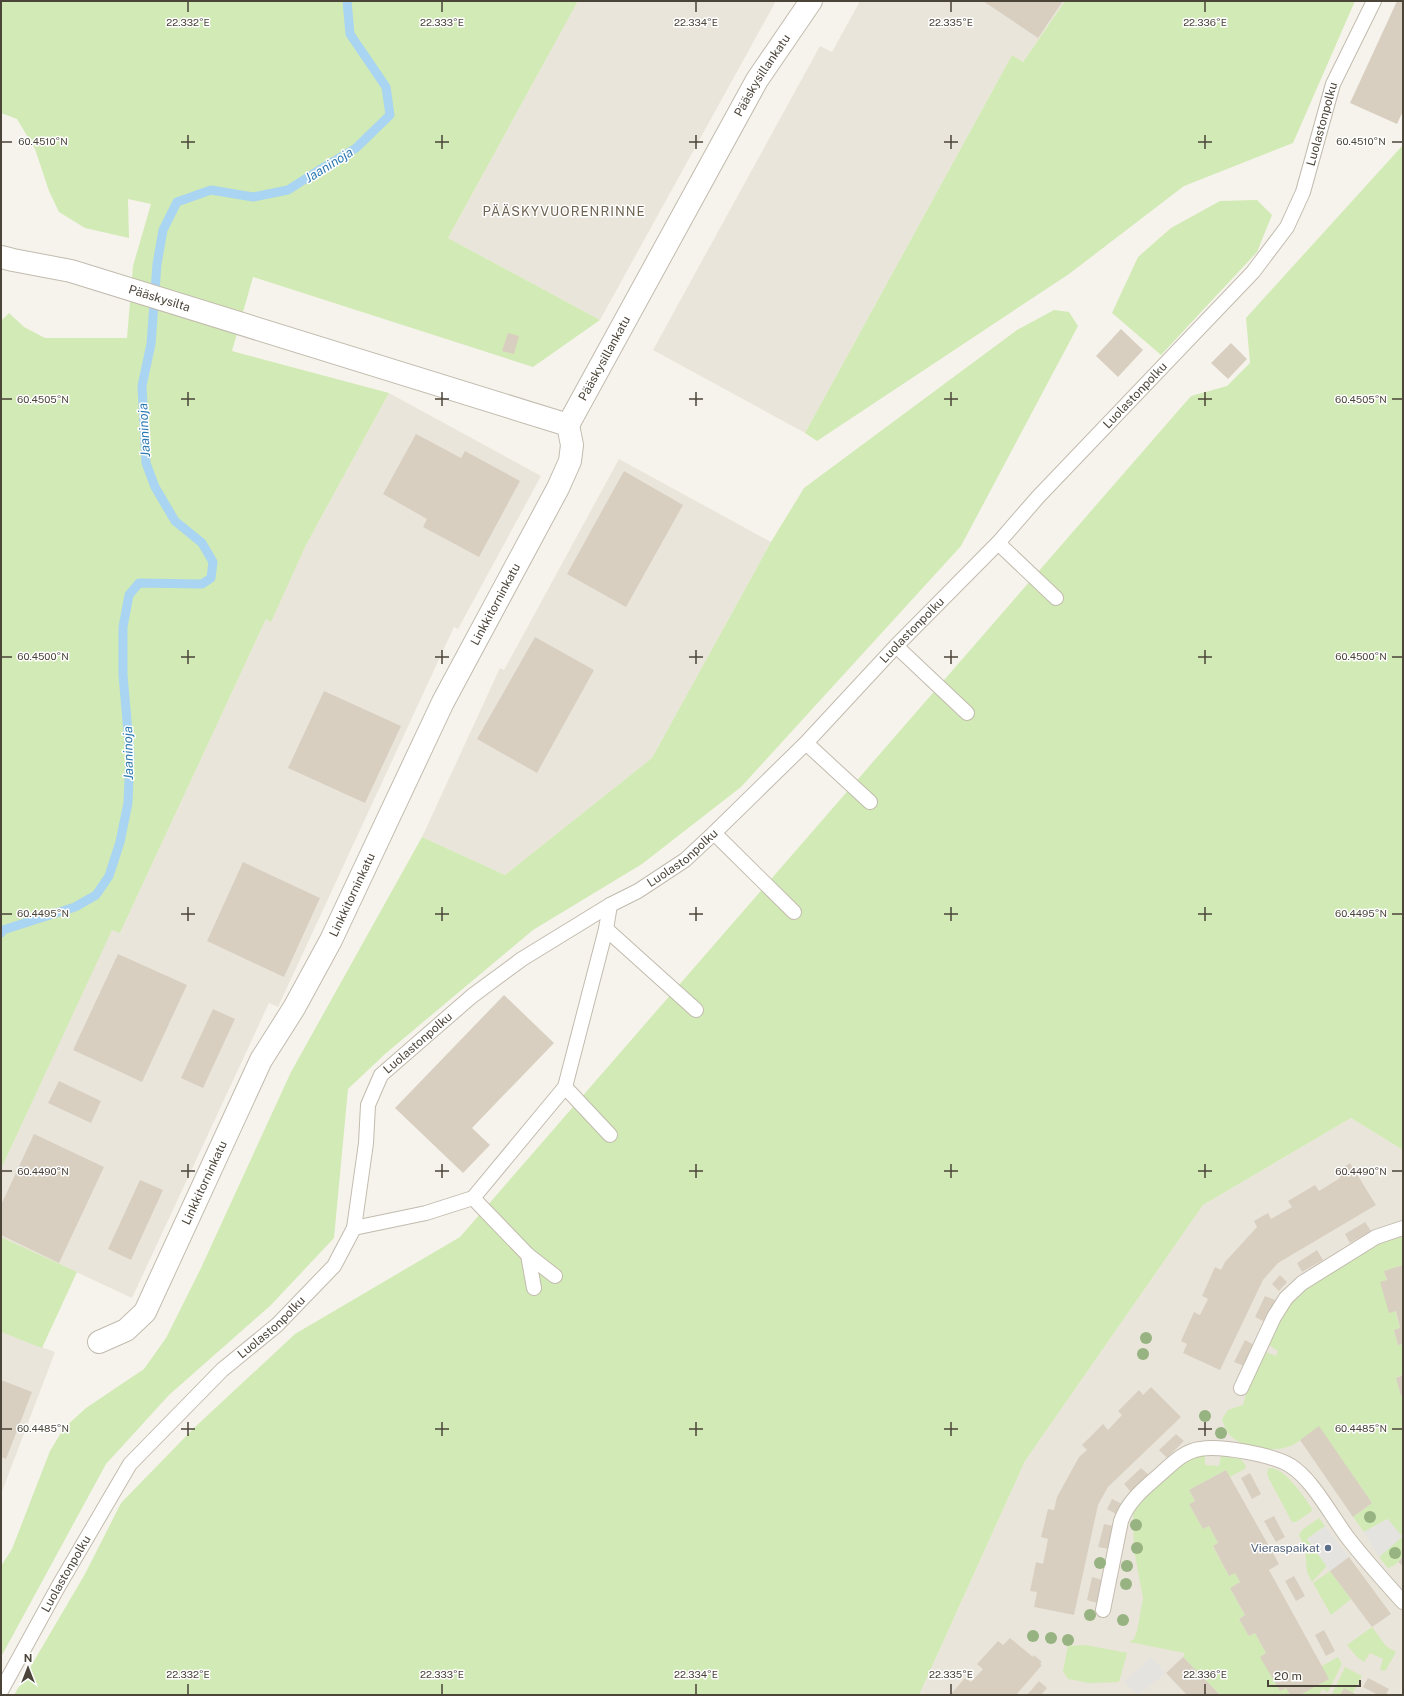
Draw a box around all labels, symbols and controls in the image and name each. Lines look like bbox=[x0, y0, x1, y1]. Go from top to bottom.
text: 22.332°E bbox=[166, 16, 210, 28]
text: 22.333°E bbox=[420, 16, 464, 28]
text: 22.334°E bbox=[674, 16, 718, 28]
text: 22.335°E bbox=[929, 16, 973, 28]
text: 22.336°E bbox=[1183, 16, 1227, 28]
street label: Pääskysillankatu bbox=[731, 32, 793, 119]
street label: Luolastonpolku bbox=[1304, 81, 1340, 167]
text: 60.4510°N bbox=[18, 135, 68, 147]
text: 60.4510°N bbox=[1336, 135, 1386, 147]
water label: Jaaninoja bbox=[302, 144, 356, 186]
district label: PÄÄSKYVUORENRINNE bbox=[482, 204, 646, 219]
street label: Pääskysilta bbox=[127, 282, 192, 315]
street label: Pääskysillankatu bbox=[576, 314, 633, 403]
street label: Luolastonpolku bbox=[1100, 359, 1170, 431]
text: 60.4505°N bbox=[17, 393, 69, 405]
text: 60.4505°N bbox=[1335, 393, 1387, 405]
water label: Jaaninoja bbox=[135, 403, 153, 457]
street label: Linkkitorninkatu bbox=[468, 561, 523, 648]
street label: Luolastonpolku bbox=[877, 594, 947, 666]
text: 60.4500°N bbox=[17, 650, 69, 662]
text: 60.4500°N bbox=[1335, 650, 1387, 662]
water label: Jaaninoja bbox=[120, 726, 136, 780]
street label: Luolastonpolku bbox=[644, 826, 721, 890]
street label: Linkkitorninkatu bbox=[327, 851, 378, 939]
text: 60.4495°N bbox=[17, 907, 69, 919]
text: 60.4495°N bbox=[1335, 907, 1387, 919]
street label: Luolastonpolku bbox=[381, 1010, 455, 1077]
street label: Linkkitorninkatu bbox=[179, 1139, 230, 1227]
text: 60.4490°N bbox=[17, 1165, 69, 1177]
text: 60.4490°N bbox=[1335, 1165, 1387, 1177]
street label: Luolastonpolku bbox=[235, 1293, 308, 1361]
text: 60.4485°N bbox=[17, 1422, 69, 1434]
text: 60.4485°N bbox=[1335, 1422, 1387, 1434]
street label: Luolastonpolku bbox=[39, 1533, 94, 1615]
place label: Vieraspaikat bbox=[1251, 1541, 1320, 1555]
marker: Vieraspaikat bbox=[1323, 1543, 1333, 1553]
north arrow bbox=[8, 1648, 48, 1688]
text: N bbox=[24, 1652, 32, 1664]
scale bar bbox=[1268, 1662, 1360, 1688]
text: 22.332°E bbox=[166, 1668, 210, 1680]
text: 22.333°E bbox=[420, 1668, 464, 1680]
text: 22.334°E bbox=[674, 1668, 718, 1680]
text: 22.335°E bbox=[929, 1668, 973, 1680]
text: 22.336°E bbox=[1183, 1668, 1227, 1680]
text: 20 m bbox=[1274, 1669, 1302, 1683]

